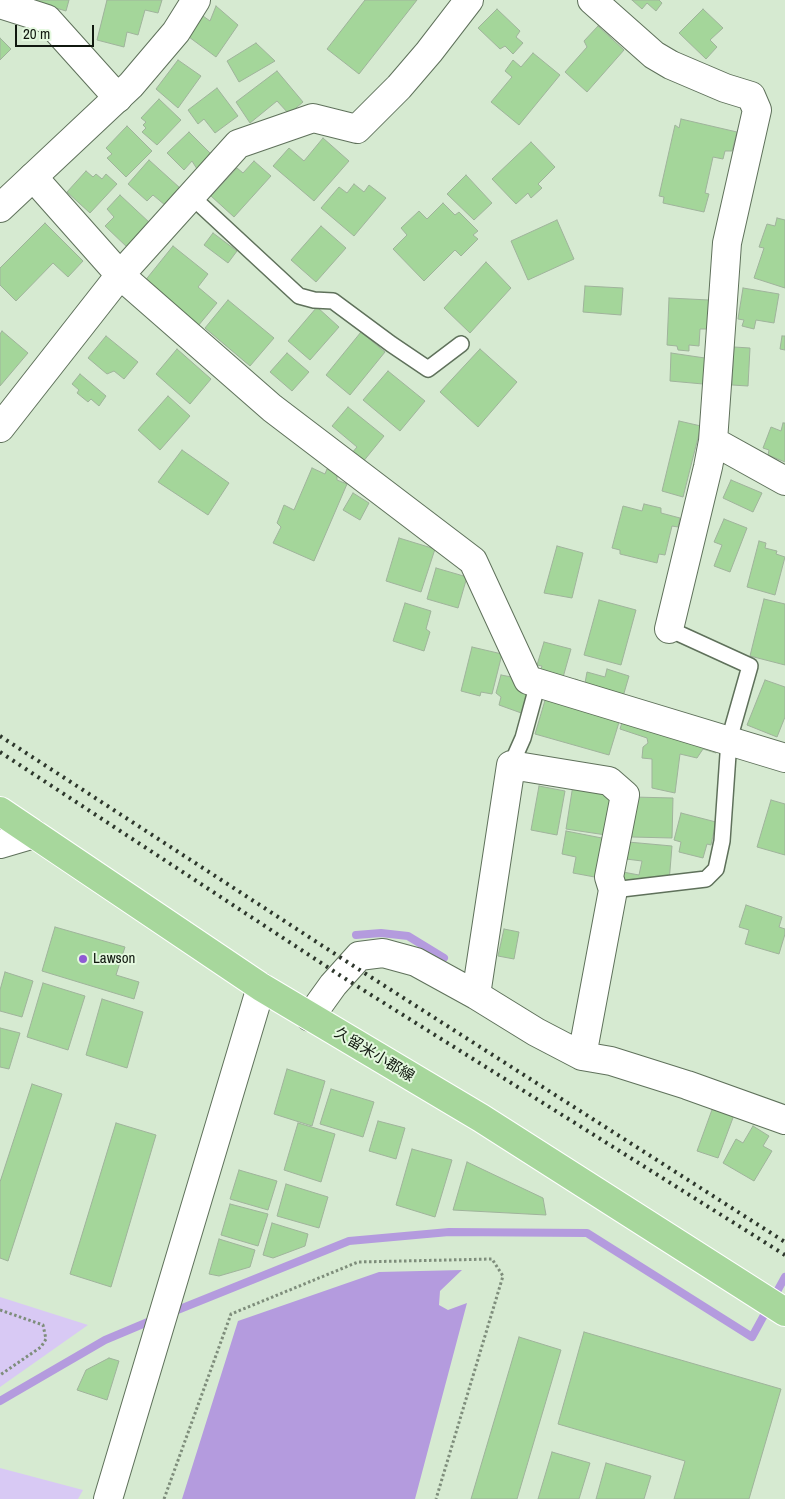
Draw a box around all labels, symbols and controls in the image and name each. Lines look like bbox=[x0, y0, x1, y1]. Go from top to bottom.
scale bar bbox=[18, 15, 96, 47]
text: 20 m bbox=[23, 23, 50, 44]
place label: Lawson bbox=[93, 950, 135, 968]
marker: Lawson bbox=[77, 953, 89, 965]
street label: 久留米小郡線 bbox=[331, 1024, 417, 1086]

